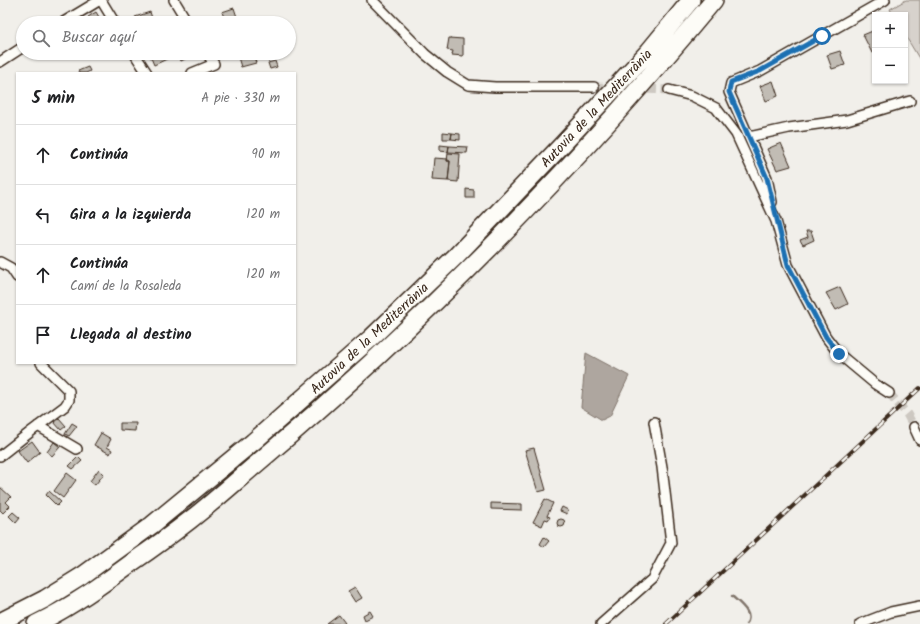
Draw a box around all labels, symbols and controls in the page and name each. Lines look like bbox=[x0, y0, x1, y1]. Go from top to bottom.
map controls bbox=[872, 12, 908, 84]
button: + bbox=[872, 12, 908, 48]
search box bbox=[16, 16, 296, 60]
text: Buscar aquí bbox=[62, 26, 135, 50]
icon: search bbox=[30, 27, 52, 49]
route start bbox=[813, 27, 831, 45]
street label: Autovia de la Mediterrània bbox=[536, 44, 658, 173]
button: − bbox=[872, 48, 908, 84]
text: 5 min bbox=[32, 85, 75, 112]
text: A pie · 330 m bbox=[201, 88, 280, 109]
text: Continúa bbox=[70, 143, 128, 167]
icon: ahead bbox=[32, 144, 54, 166]
text: 90 m bbox=[252, 144, 280, 165]
text: Gira a la izquierda bbox=[70, 203, 191, 227]
icon: left bbox=[32, 204, 54, 226]
text: 120 m bbox=[246, 204, 280, 225]
text: Continúa bbox=[70, 252, 128, 276]
icon: ahead bbox=[32, 264, 54, 286]
text: 120 m bbox=[246, 264, 280, 285]
text: Camí de la Rosaleda bbox=[70, 276, 181, 297]
street label: Autovia de la Mediterrània bbox=[305, 278, 434, 400]
text: Llegada al destino bbox=[70, 323, 192, 347]
icon: arrive bbox=[32, 324, 54, 346]
route end bbox=[830, 345, 848, 363]

